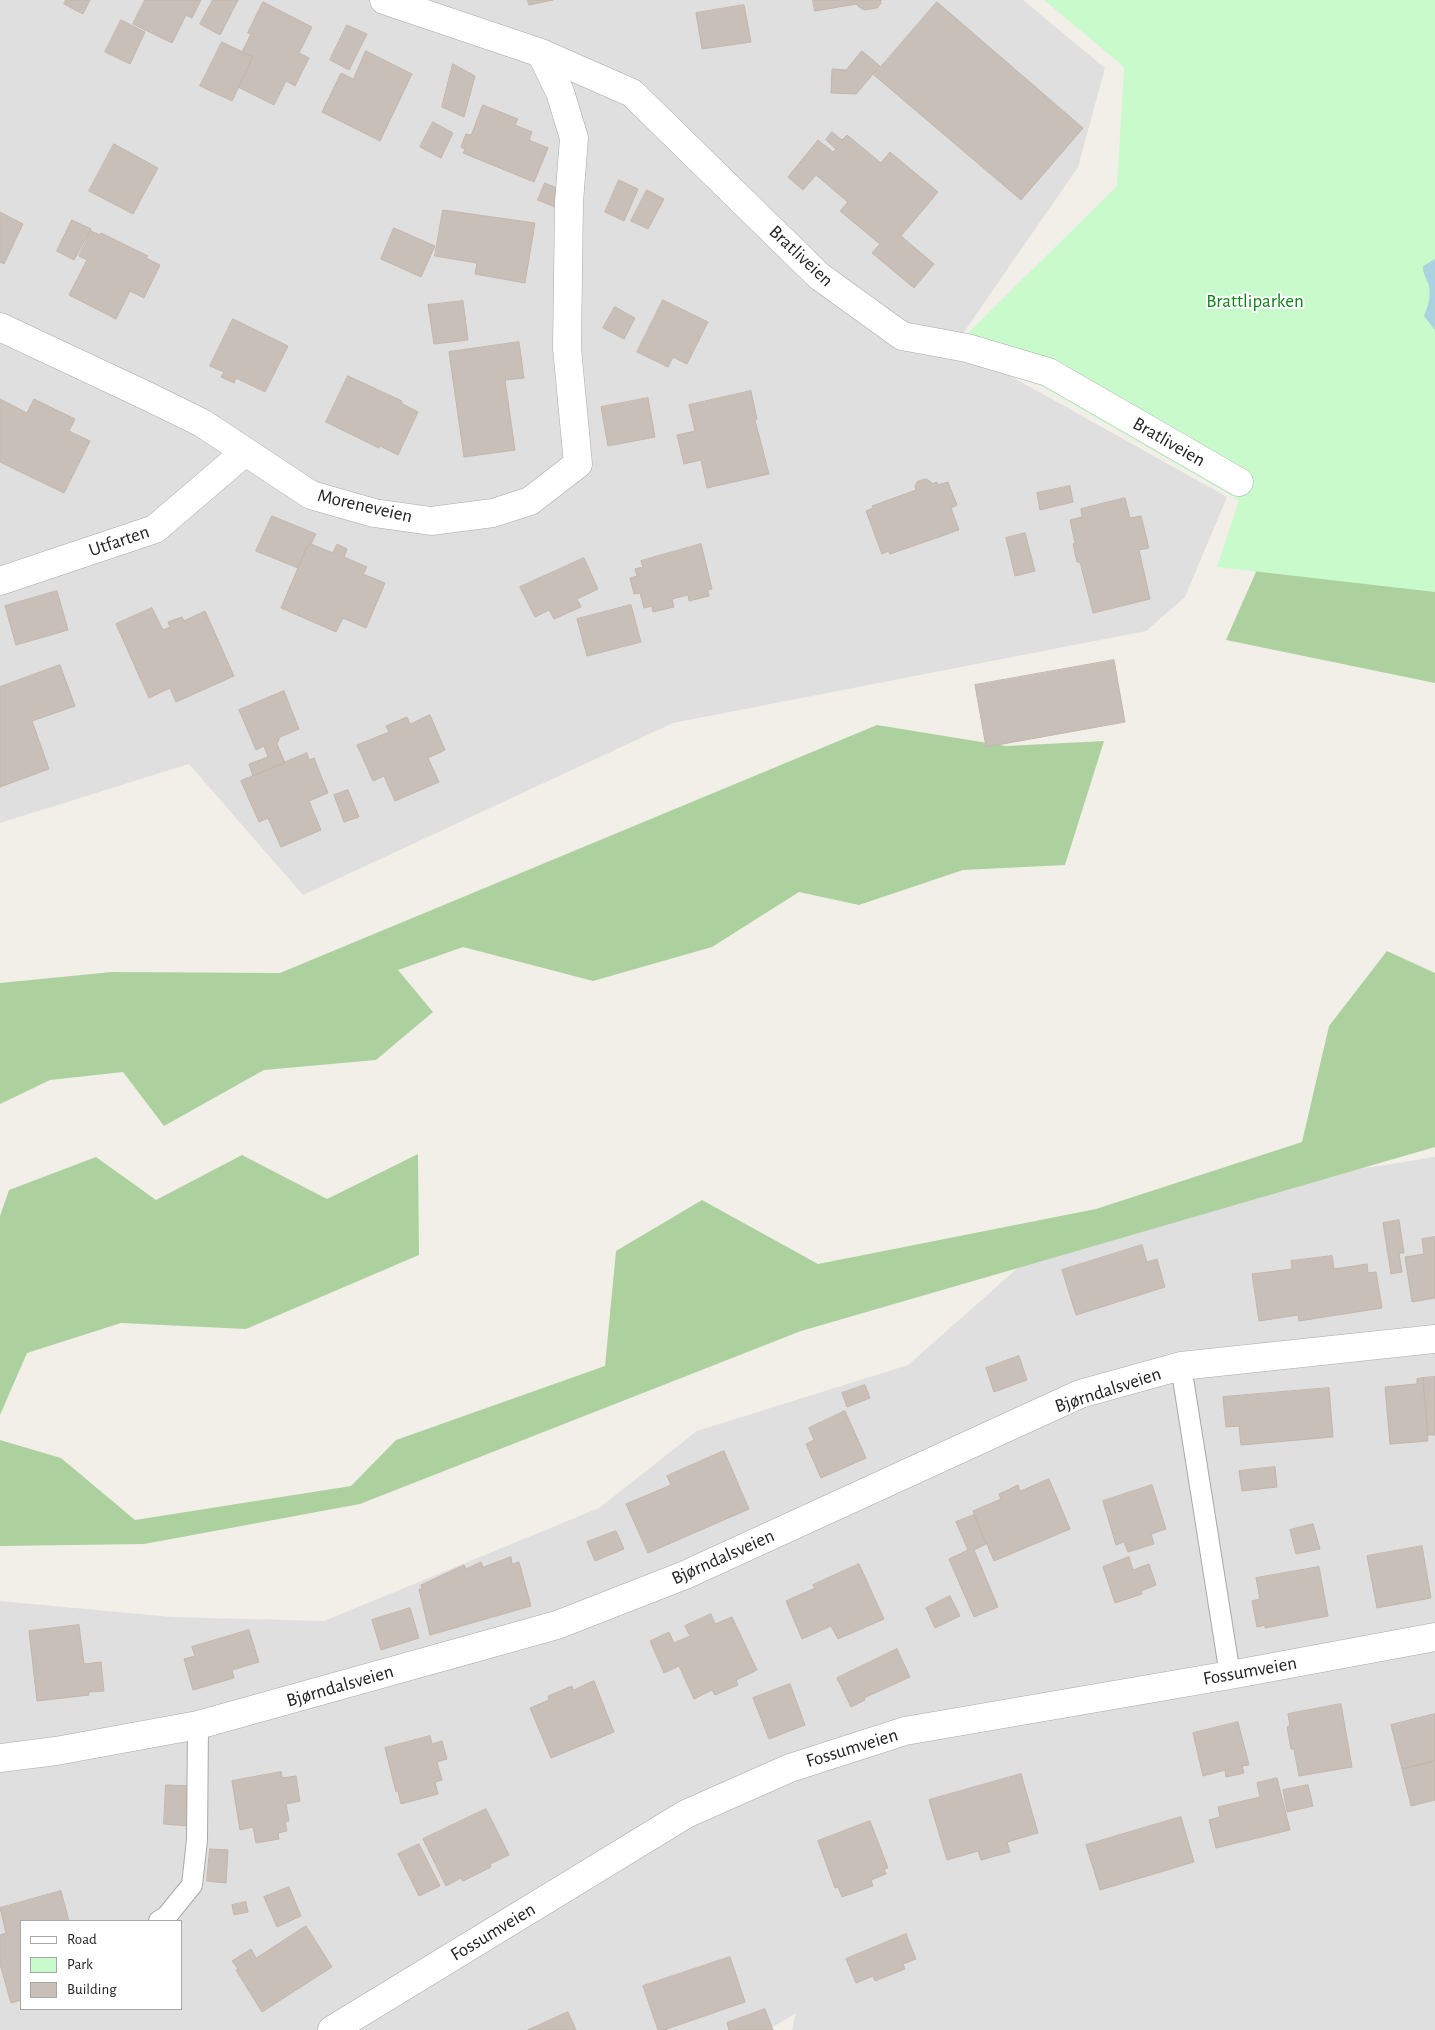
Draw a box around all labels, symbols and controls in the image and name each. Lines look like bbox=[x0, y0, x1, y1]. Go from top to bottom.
street label: Bratliveien bbox=[764, 220, 838, 292]
park label: Brattliparken bbox=[1206, 290, 1304, 312]
street label: Bratliveien bbox=[1129, 412, 1209, 472]
street label: Moreneveien bbox=[315, 484, 415, 528]
street label: Utfarten bbox=[86, 520, 152, 562]
street label: Bjørndalsveien bbox=[1052, 1362, 1164, 1418]
street label: Bjørndalsveien bbox=[668, 1524, 778, 1590]
street label: Fossumveien bbox=[1201, 1652, 1299, 1690]
street label: Bjørndalsveien bbox=[284, 1660, 396, 1712]
street label: Fossumveien bbox=[803, 1723, 901, 1773]
street label: Fossumveien bbox=[446, 1898, 540, 1966]
legend bbox=[20, 1920, 182, 2010]
text: Road bbox=[67, 1932, 97, 1947]
text: Park bbox=[67, 1957, 93, 1972]
text: Building bbox=[67, 1982, 117, 1997]

